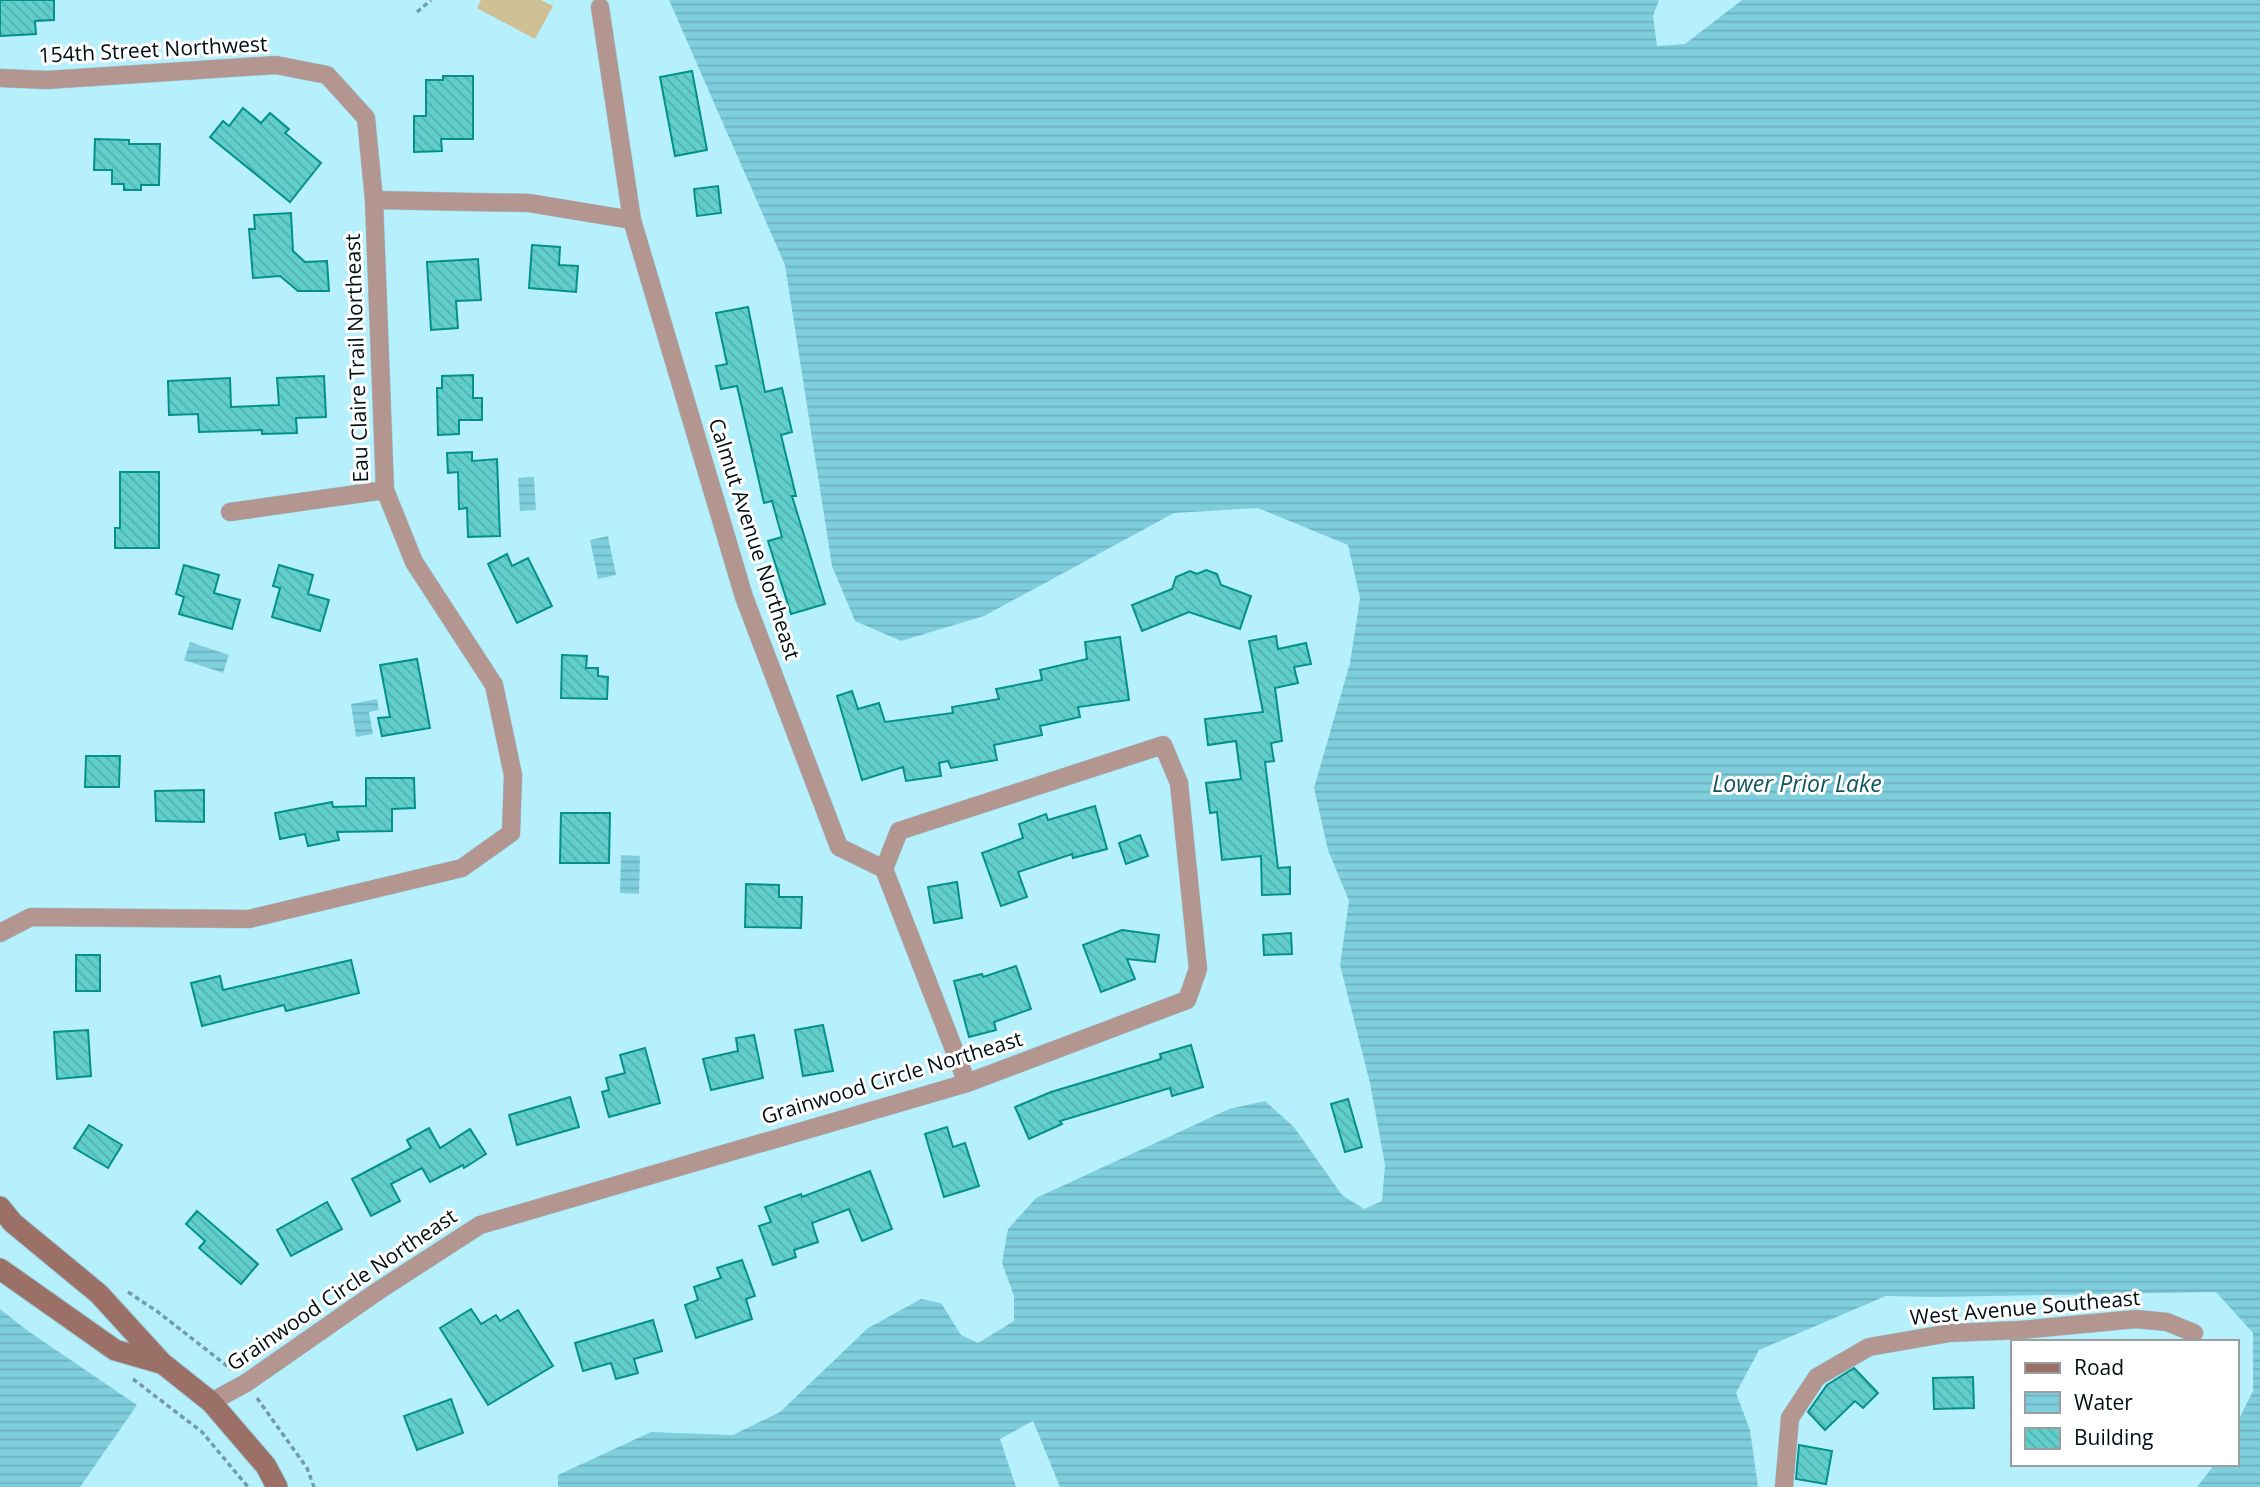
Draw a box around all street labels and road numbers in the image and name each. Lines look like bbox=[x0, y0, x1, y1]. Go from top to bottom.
street label: 154th Street Northwest bbox=[38, 29, 268, 69]
street label: Eau Claire Trail Northeast bbox=[338, 233, 374, 483]
street label: Calmut Avenue Northeast bbox=[703, 414, 807, 663]
street label: Grainwood Circle Northeast bbox=[758, 1024, 1026, 1130]
street label: Grainwood Circle Northeast bbox=[221, 1202, 462, 1377]
street label: West Avenue Southeast bbox=[1909, 1283, 2141, 1331]

